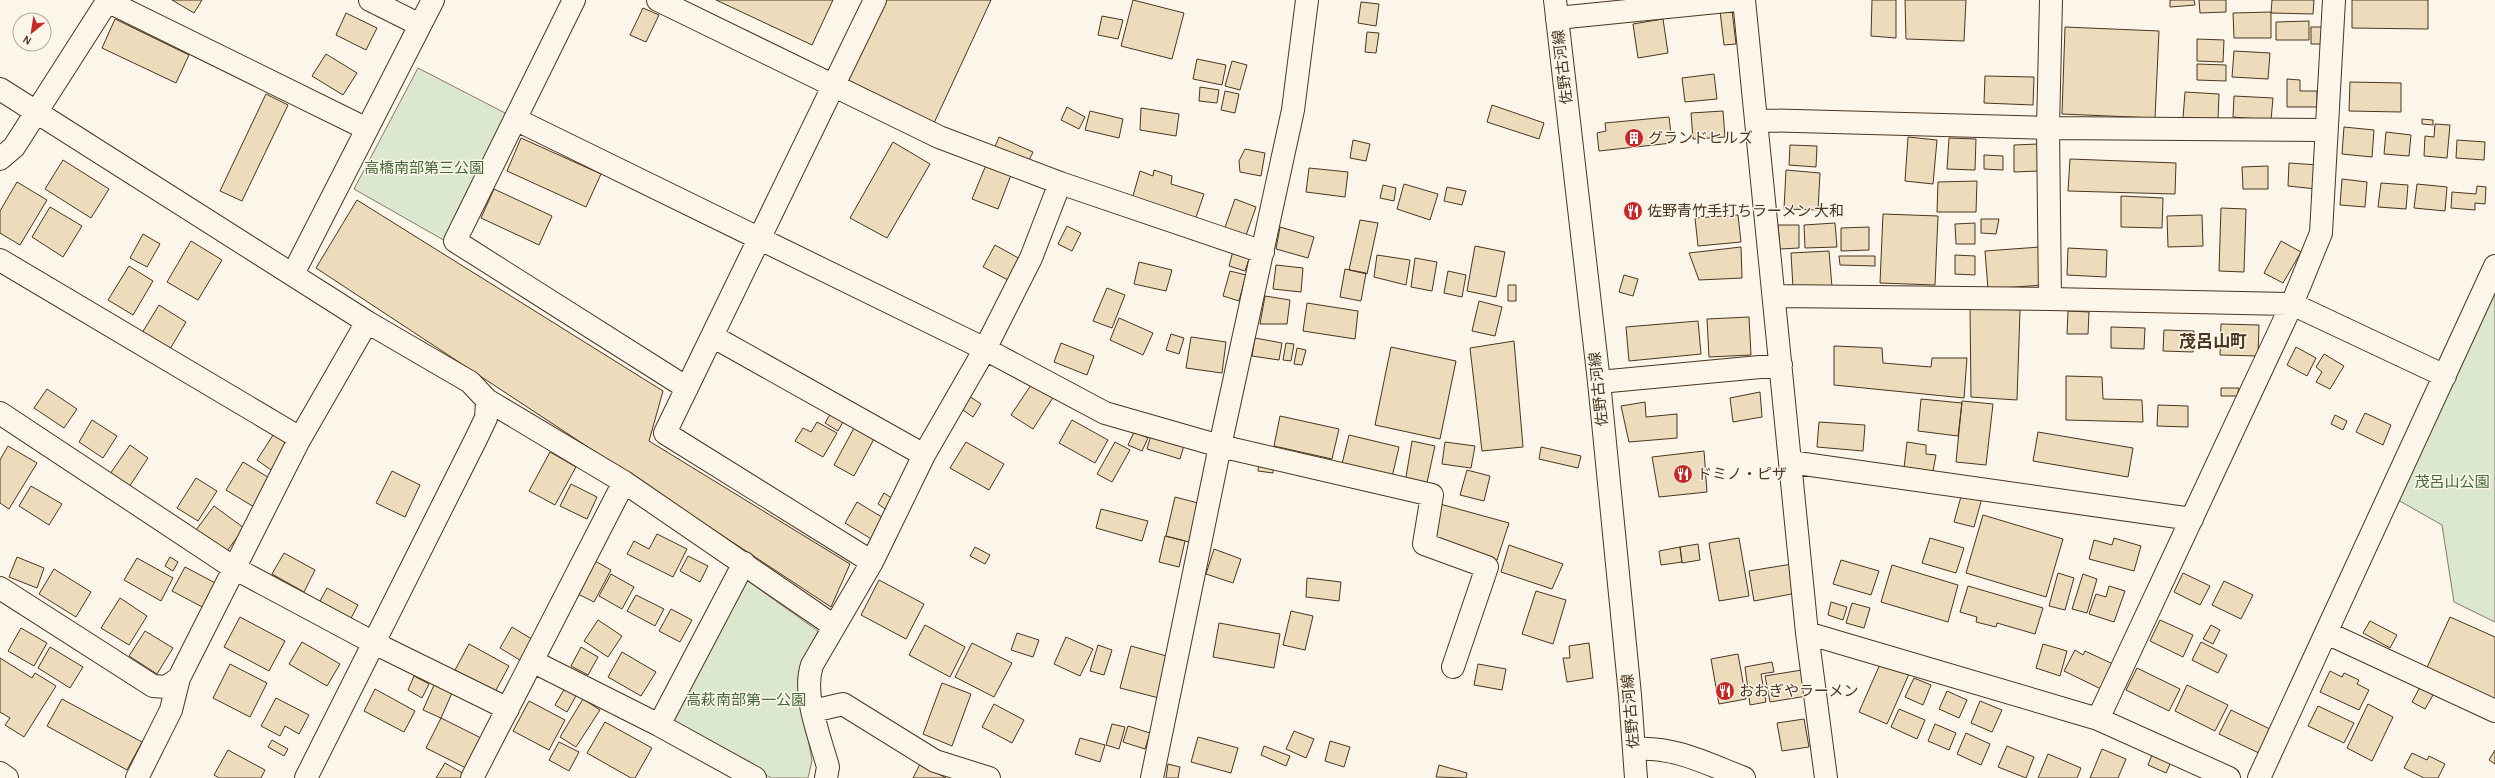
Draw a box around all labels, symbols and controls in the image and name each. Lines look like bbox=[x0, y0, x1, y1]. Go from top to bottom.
north arrow bbox=[12, 12, 52, 52]
street label: 佐野古河線 bbox=[1550, 29, 1575, 105]
text: N bbox=[21, 34, 33, 47]
building icon: グランドヒルズ bbox=[1623, 127, 1645, 149]
place label: グランドヒルズ bbox=[1648, 130, 1753, 146]
park label: 高橋南部第三公園 bbox=[364, 160, 484, 176]
restaurant icon: 佐野青竹手打ちラーメン 大和 bbox=[1622, 200, 1644, 222]
place label: 佐野青竹手打ちラーメン 大和 bbox=[1647, 203, 1844, 219]
district label: 茂呂山町 bbox=[2179, 333, 2247, 350]
street label: 佐野古河線 bbox=[1587, 351, 1610, 427]
restaurant icon: ドミノ・ピザ bbox=[1672, 463, 1694, 485]
place label: ドミノ・ピザ bbox=[1697, 467, 1787, 482]
park label: 茂呂山公園 bbox=[2414, 474, 2490, 490]
street label: 佐野古河線 bbox=[1619, 673, 1642, 749]
restaurant icon: おおぎやラーメン bbox=[1714, 680, 1736, 702]
place label: おおぎやラーメン bbox=[1739, 683, 1858, 699]
park label: 高萩南部第一公園 bbox=[686, 692, 806, 708]

